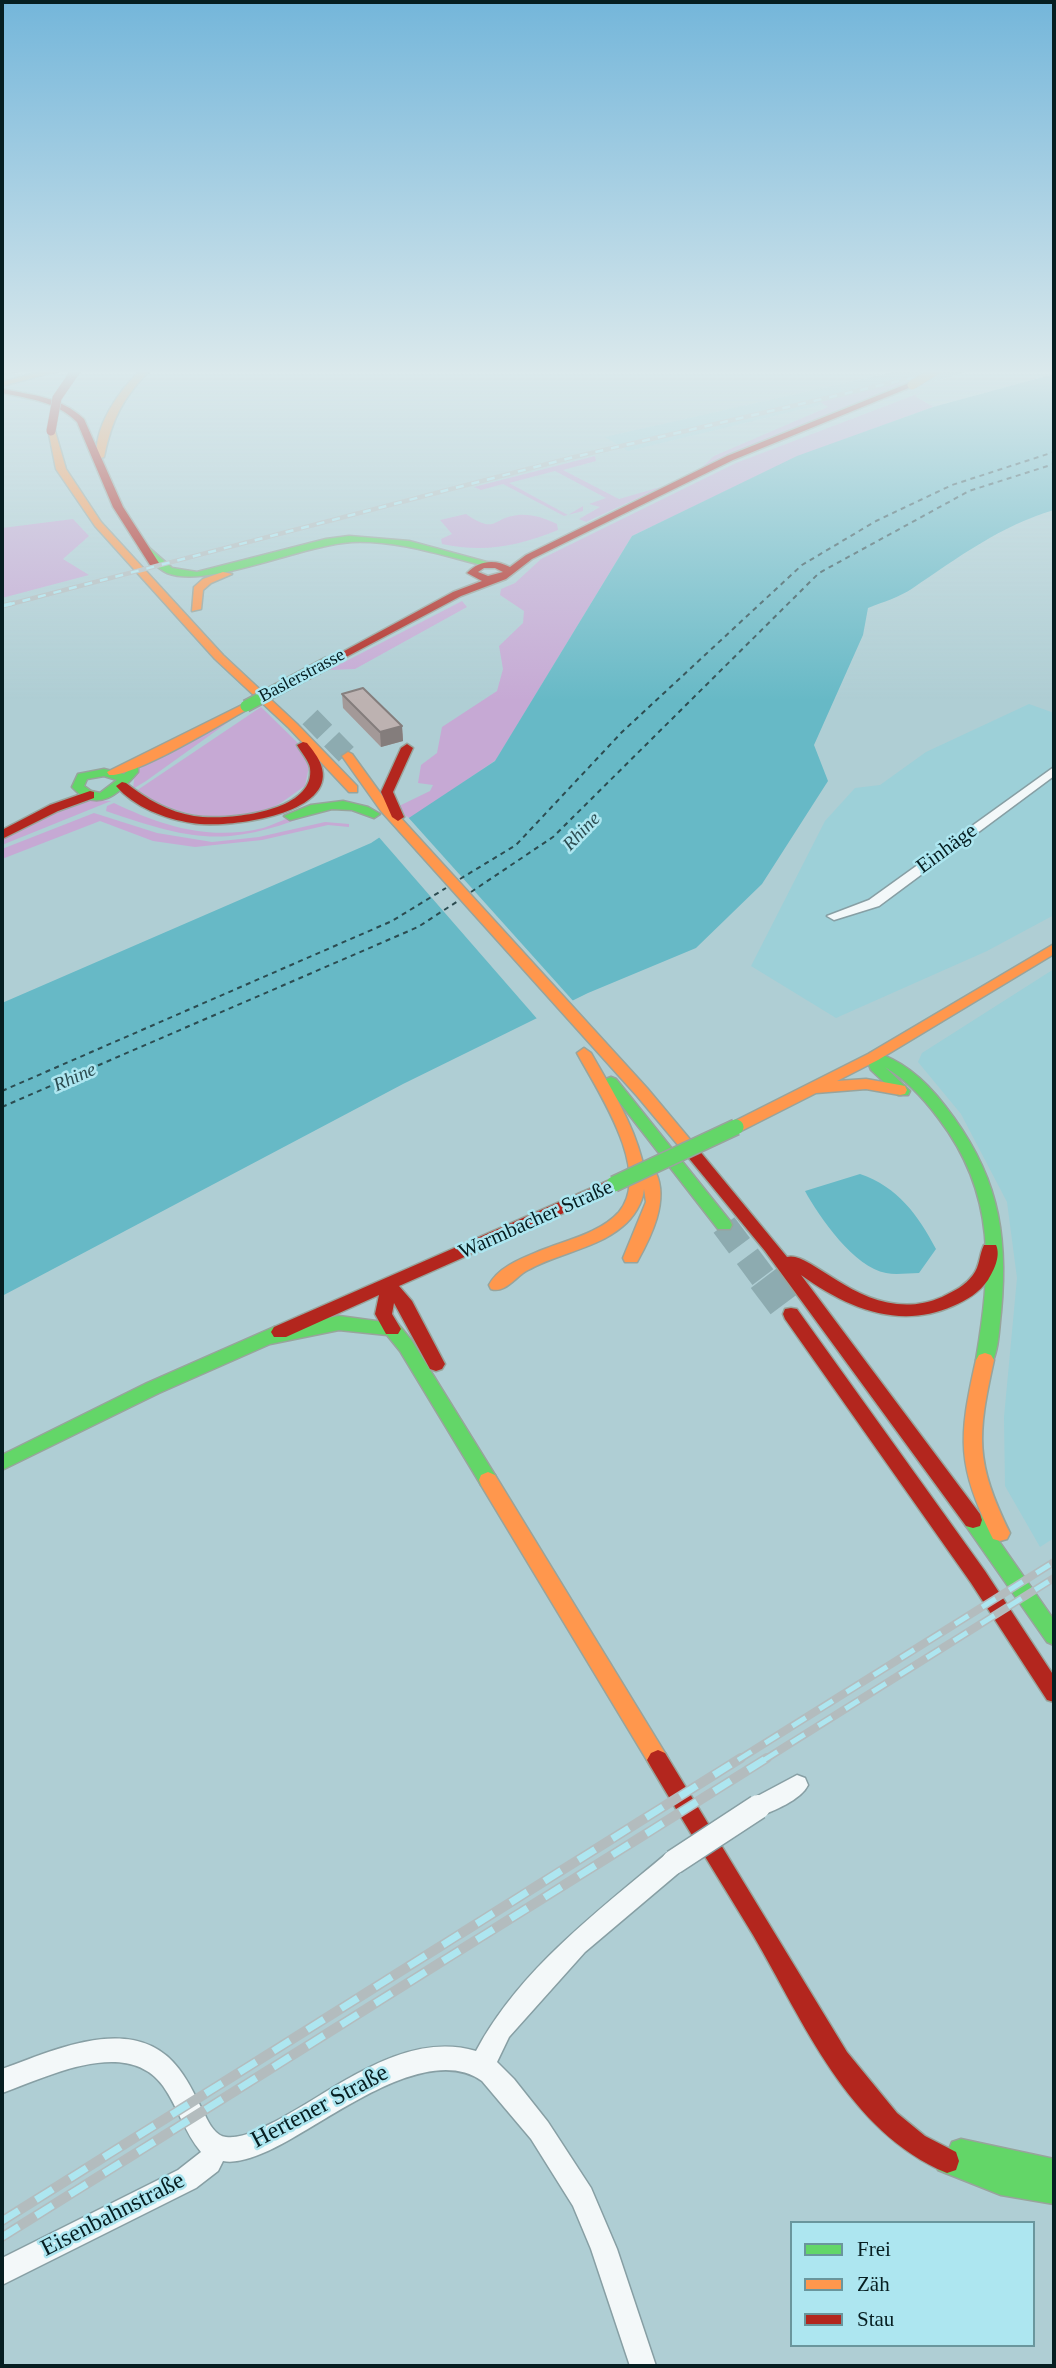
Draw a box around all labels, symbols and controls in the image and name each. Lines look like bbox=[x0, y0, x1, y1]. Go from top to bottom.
street label: Baslerstrasse bbox=[255, 644, 349, 708]
water label: Rhine bbox=[558, 808, 606, 856]
street label: Einhäge bbox=[912, 819, 982, 879]
water label: Rhine bbox=[50, 1059, 100, 1097]
street label: Warmbacher Straße bbox=[455, 1175, 617, 1265]
street label: Hertener Straße bbox=[246, 2059, 394, 2155]
street label: Eisenbahnstraße bbox=[36, 2166, 190, 2264]
legend bbox=[790, 2221, 1035, 2347]
text: Frei bbox=[857, 2237, 891, 2261]
text: Zäh bbox=[857, 2272, 890, 2296]
text: Stau bbox=[857, 2307, 894, 2331]

